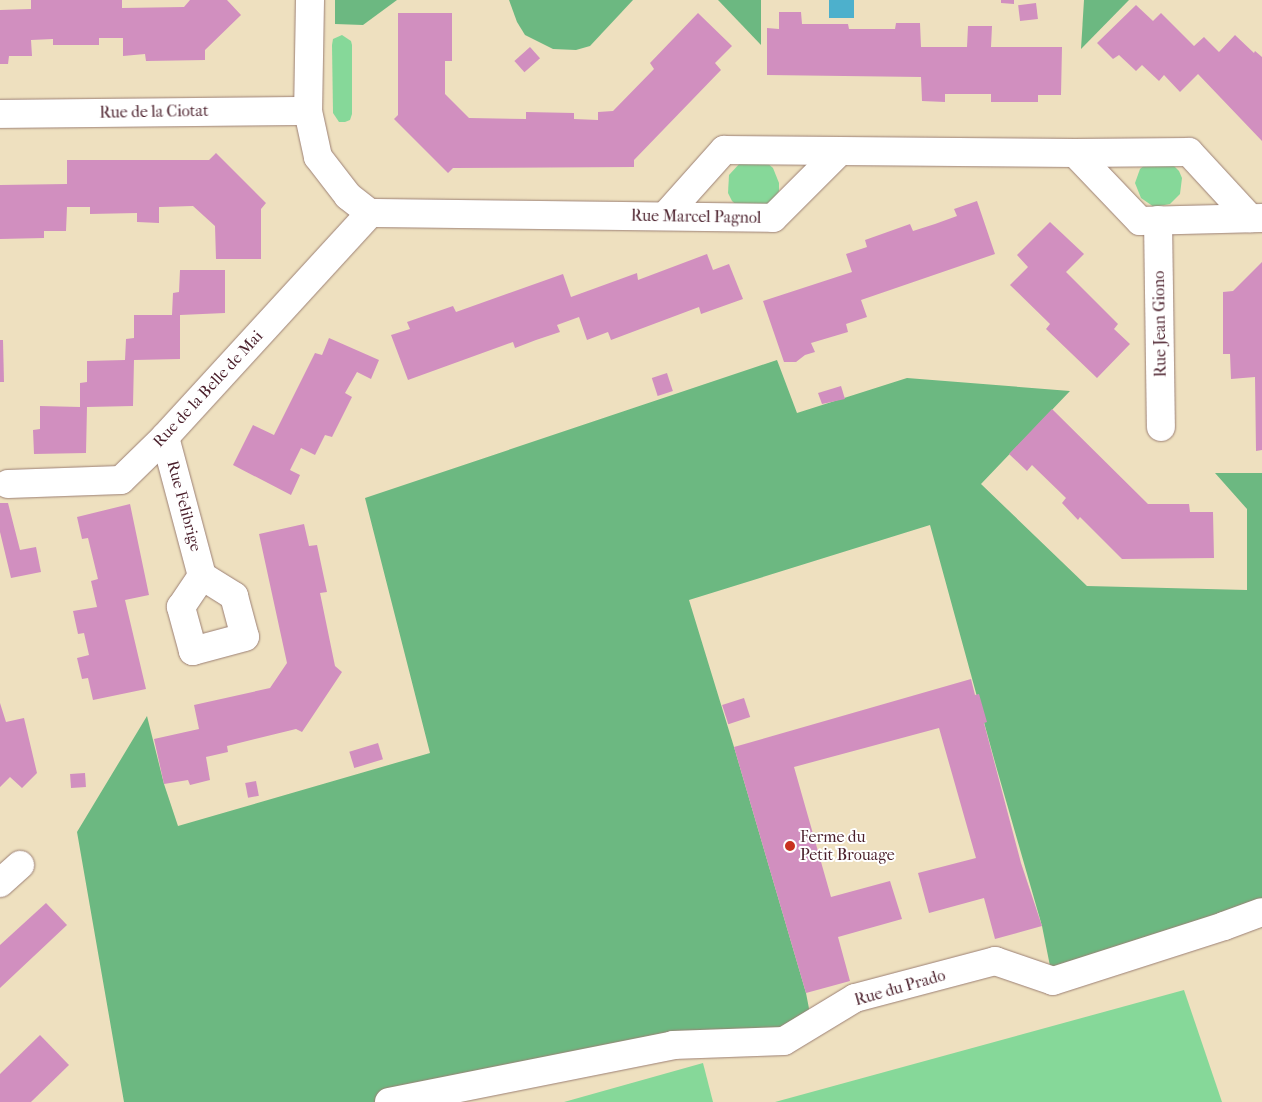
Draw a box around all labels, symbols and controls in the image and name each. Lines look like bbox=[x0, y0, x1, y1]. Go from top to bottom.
street label: Rue de la Ciotat bbox=[99, 101, 209, 123]
street label: Rue Marcel Pagnol bbox=[631, 206, 761, 228]
street label: Rue Jean Giono bbox=[1149, 271, 1171, 377]
street label: Rue de la Belle de Mai bbox=[149, 327, 267, 451]
street label: Rue Felibrige bbox=[163, 458, 205, 554]
place label: Ferme du Petit Brouage bbox=[800, 827, 895, 865]
marker: Ferme du Petit Brouage bbox=[784, 840, 796, 852]
street label: Rue du Prado bbox=[852, 966, 948, 1010]

